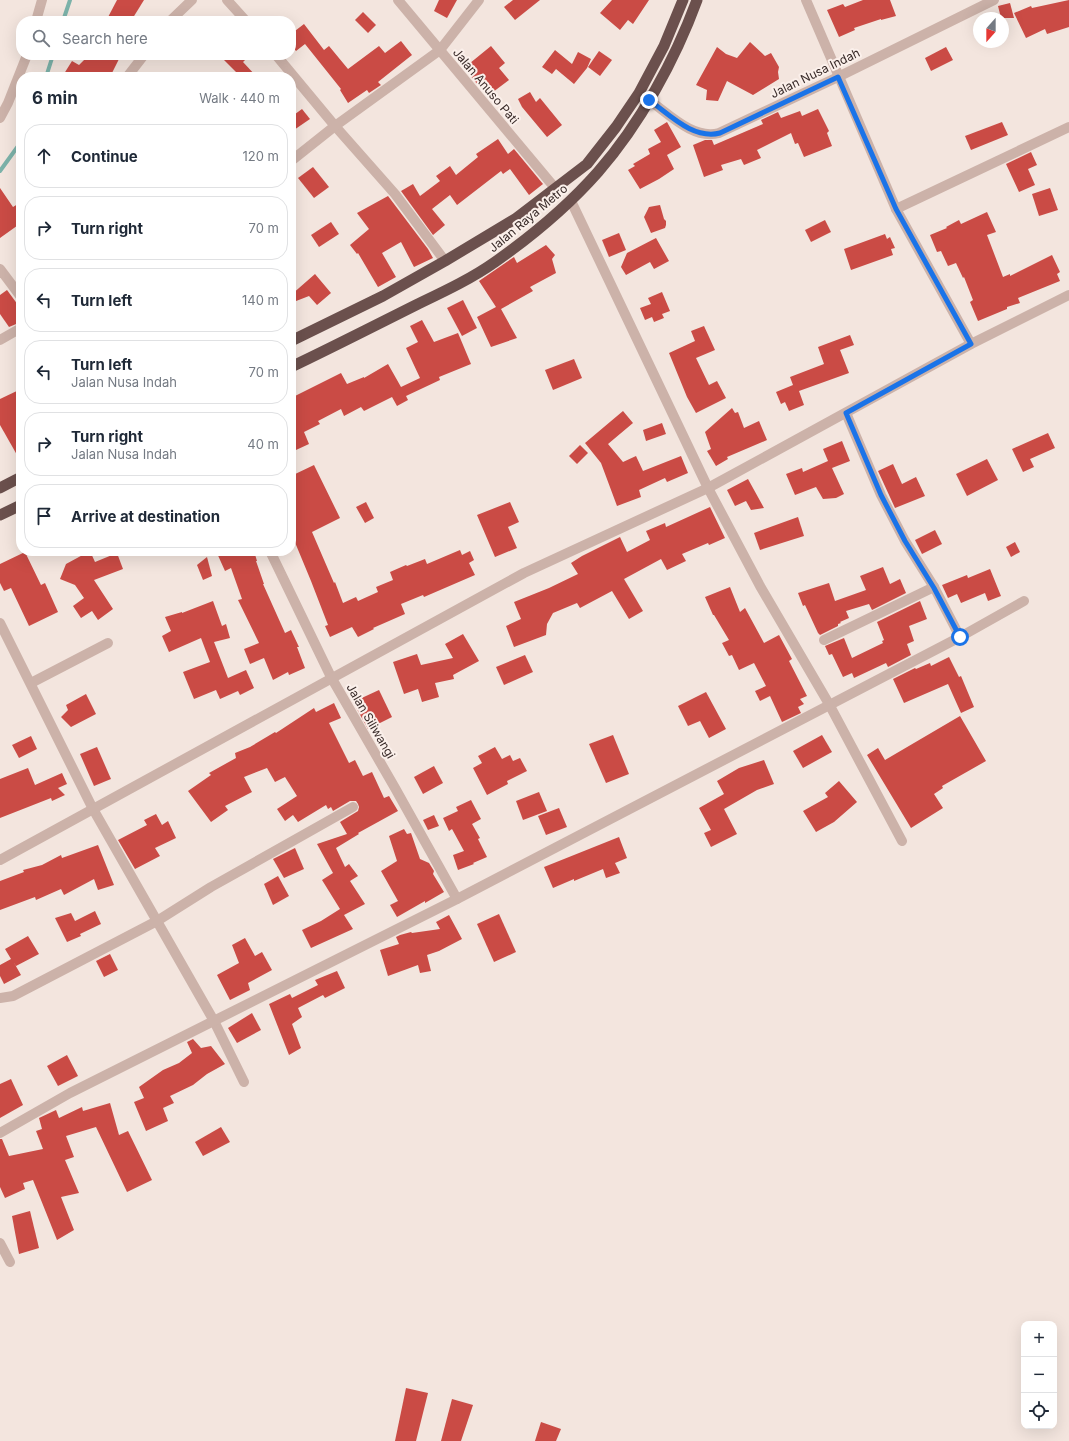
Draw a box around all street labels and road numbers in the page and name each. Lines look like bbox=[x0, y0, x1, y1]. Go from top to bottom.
street label: Jalan Anuso Pati bbox=[450, 45, 522, 127]
street label: Jalan Nusa Indah bbox=[768, 45, 862, 101]
street label: Jalan Raya Metro bbox=[486, 181, 570, 255]
street label: Jalan Siliwangi bbox=[343, 681, 399, 761]

